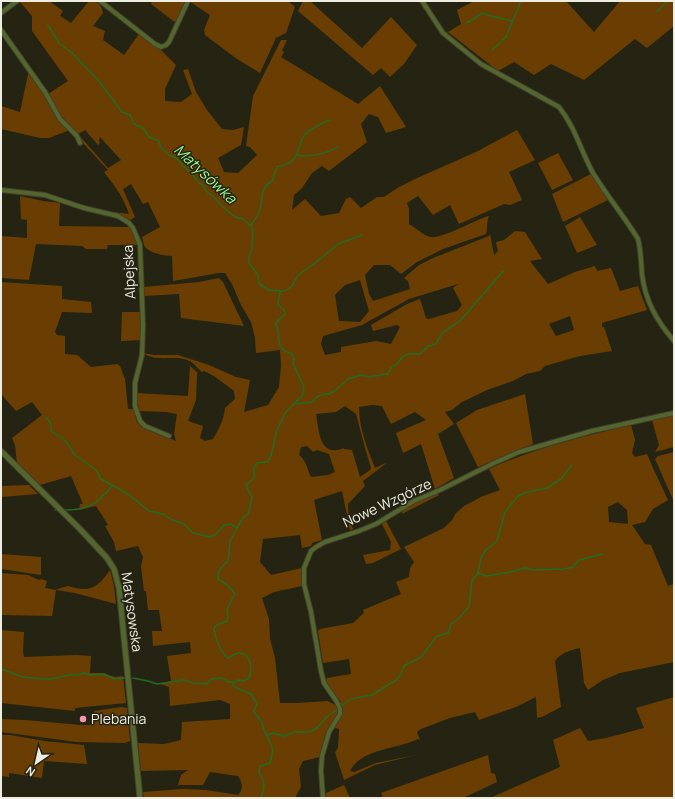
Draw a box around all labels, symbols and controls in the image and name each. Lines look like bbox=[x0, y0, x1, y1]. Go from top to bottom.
water label: Matysówka bbox=[170, 139, 242, 208]
street label: Alpejska bbox=[118, 244, 139, 300]
street label: Nowe Wzgórze bbox=[339, 474, 434, 531]
street label: Matysowska bbox=[118, 571, 147, 653]
place label: Plebania bbox=[91, 709, 146, 728]
marker: Plebania bbox=[78, 714, 88, 724]
north arrow bbox=[16, 743, 56, 783]
text: N bbox=[23, 763, 38, 780]

